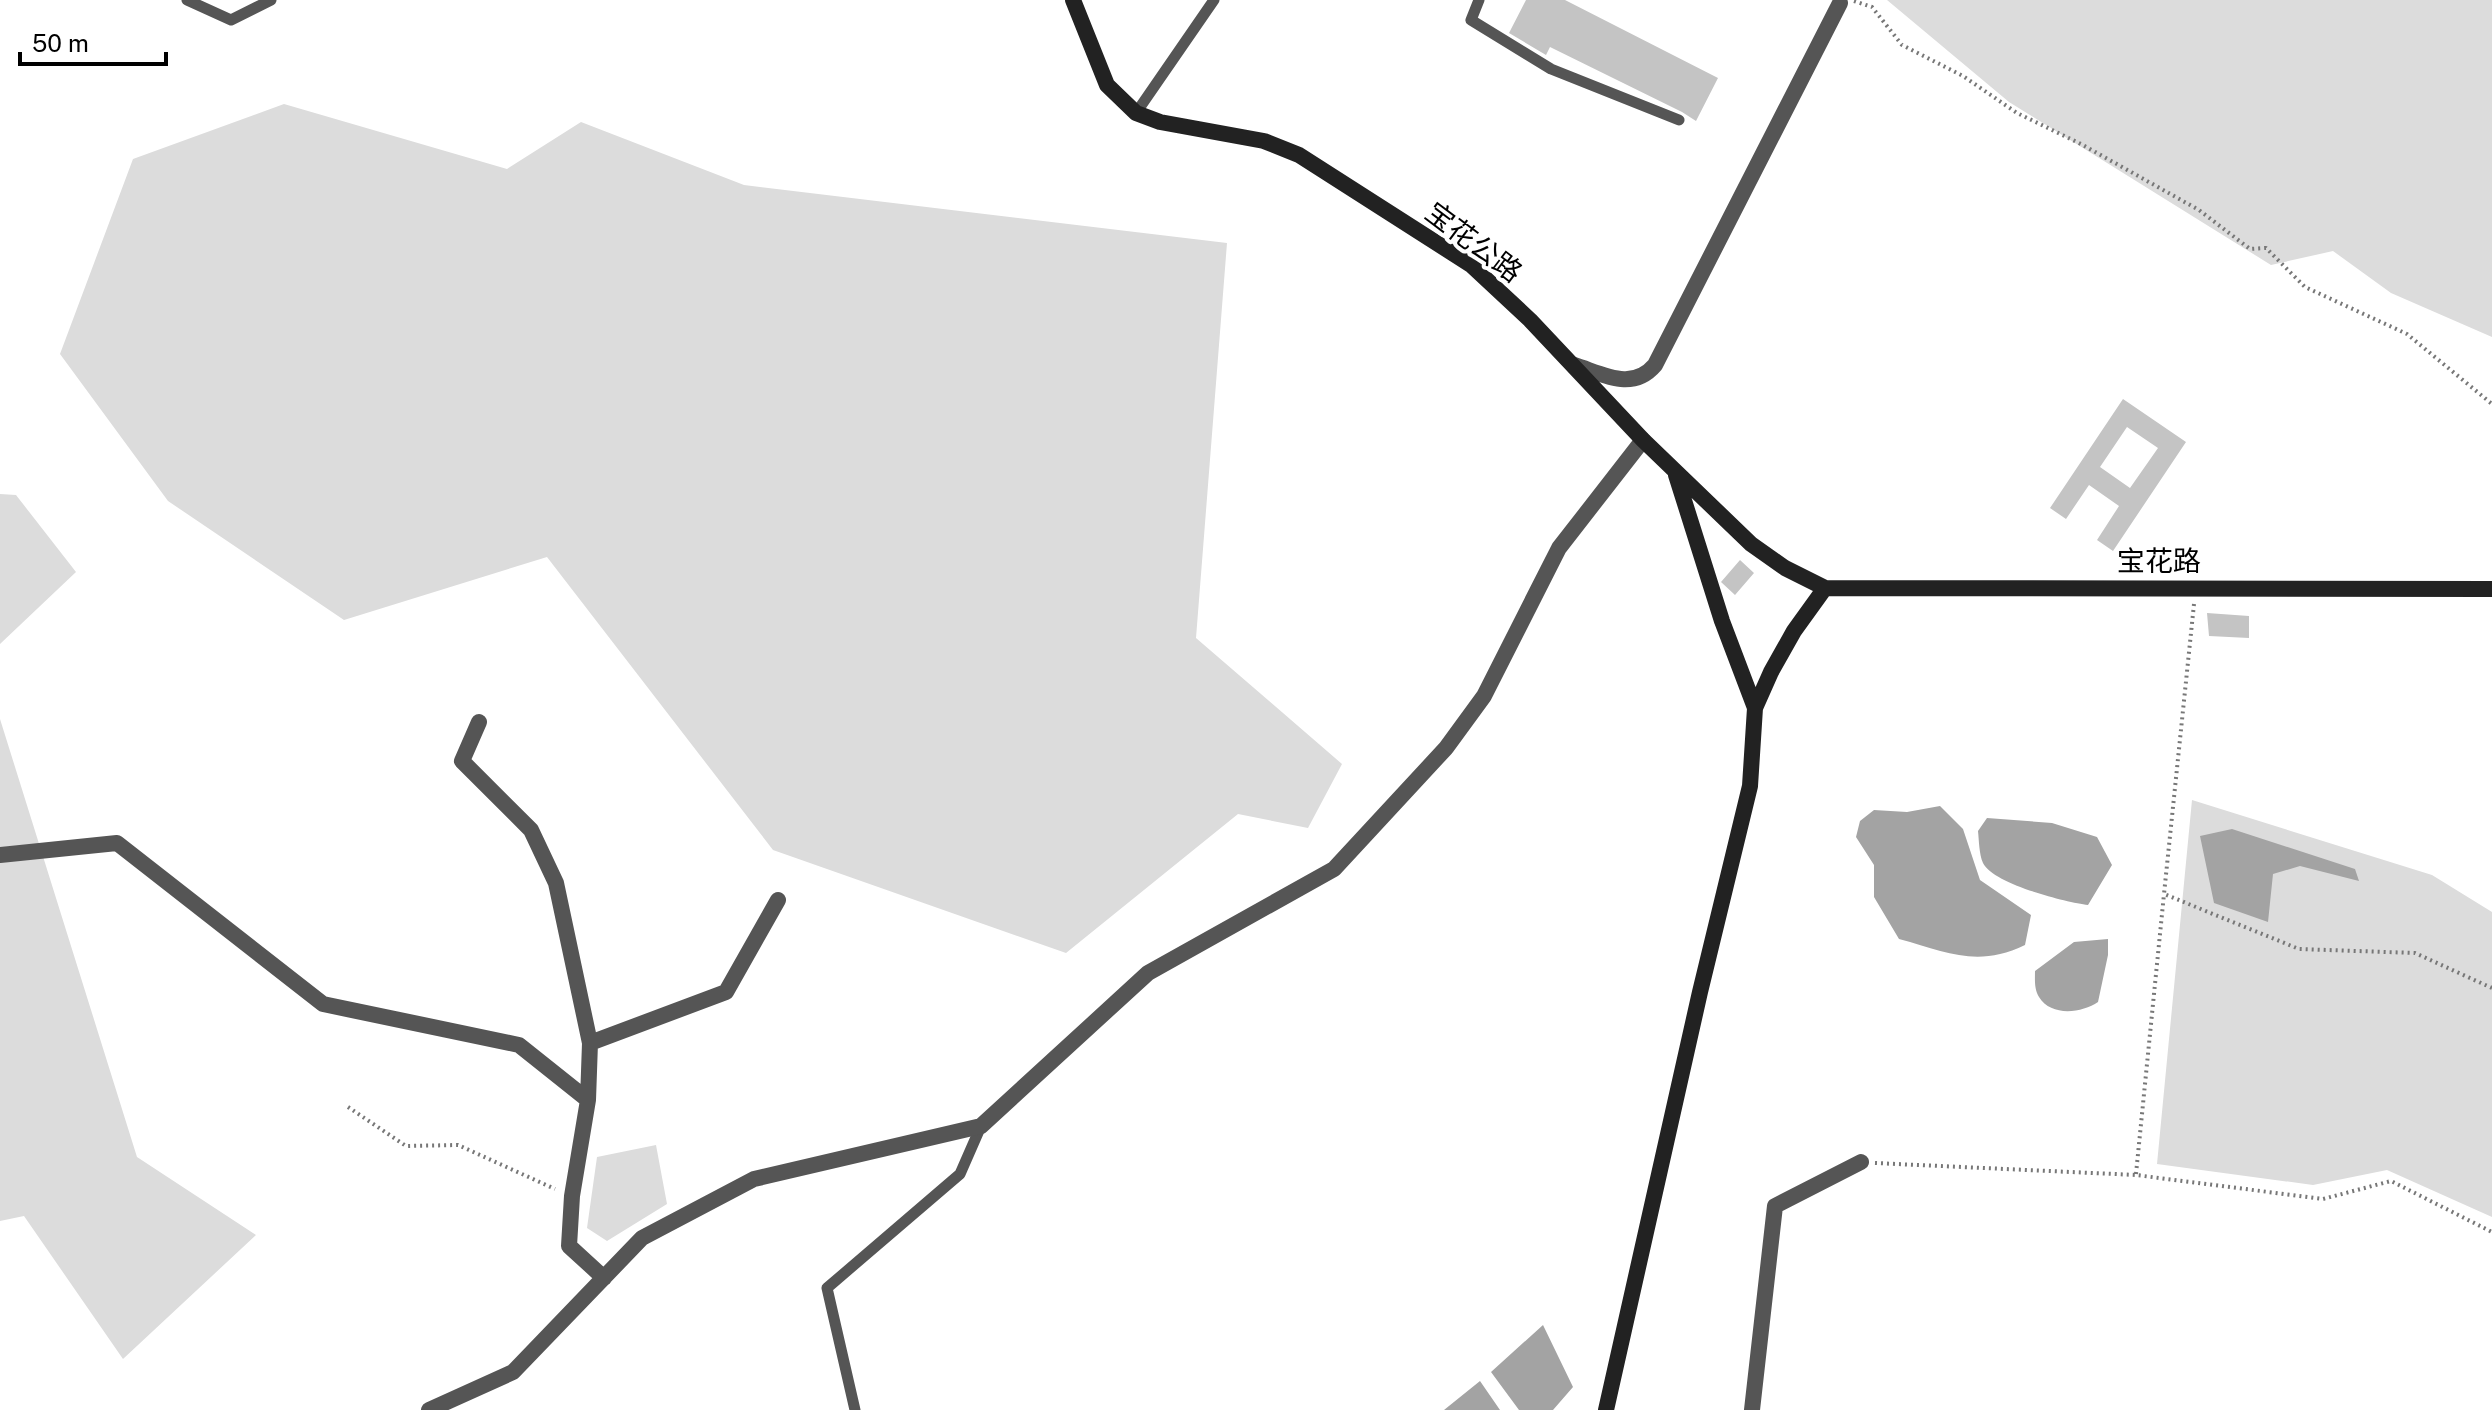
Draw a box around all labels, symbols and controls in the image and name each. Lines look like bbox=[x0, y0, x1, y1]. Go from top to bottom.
scale bar bbox=[20, 16, 166, 66]
text: 50 m bbox=[32, 29, 89, 57]
street label: 宝花公路 bbox=[1420, 195, 1529, 288]
street label: 宝花路 bbox=[2117, 544, 2201, 577]

